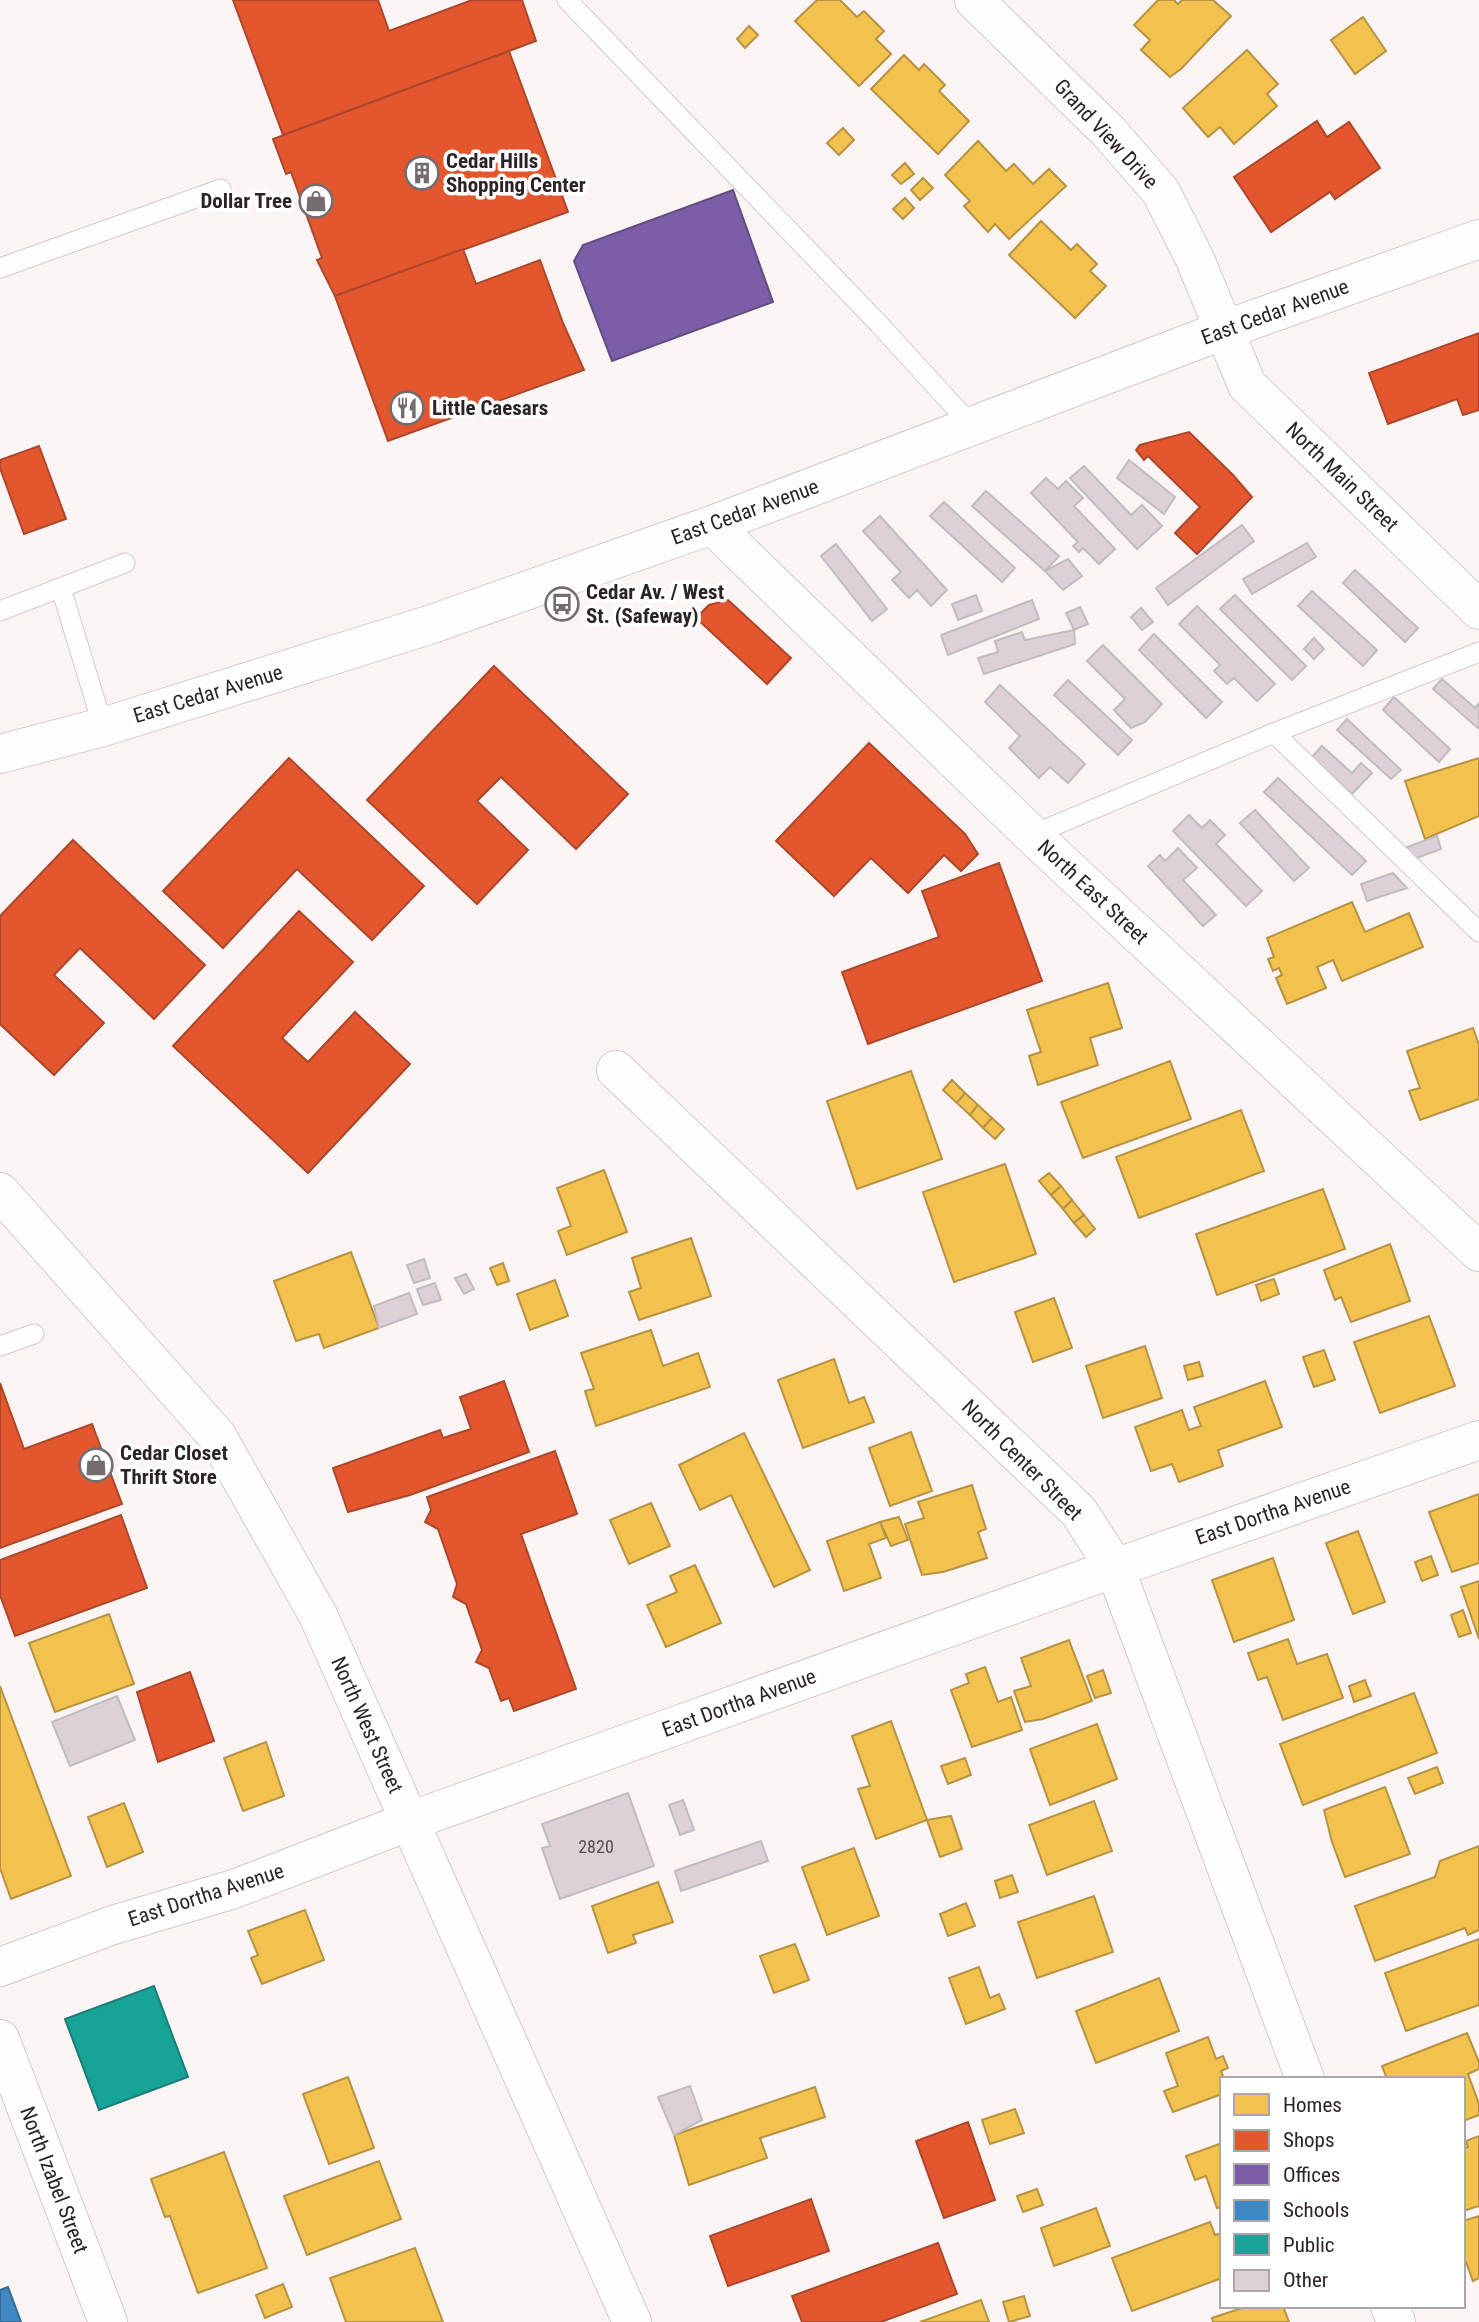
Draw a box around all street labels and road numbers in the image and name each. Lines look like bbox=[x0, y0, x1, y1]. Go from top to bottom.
street label: Grand View Drive bbox=[1049, 74, 1163, 194]
street label: East Cedar Avenue bbox=[1198, 274, 1352, 350]
street label: North Main Street bbox=[1281, 417, 1403, 537]
street label: East Cedar Avenue bbox=[668, 474, 822, 550]
street label: East Cedar Avenue bbox=[130, 660, 286, 728]
street label: North East Street bbox=[1033, 835, 1153, 949]
street label: North Center Street bbox=[957, 1395, 1087, 1525]
street label: East Dortha Avenue bbox=[1192, 1474, 1354, 1550]
street label: North West Street bbox=[326, 1653, 408, 1797]
street label: East Dortha Avenue bbox=[659, 1664, 819, 1742]
street label: East Dortha Avenue bbox=[125, 1858, 287, 1931]
street label: North Izabel Street bbox=[15, 2103, 93, 2257]

